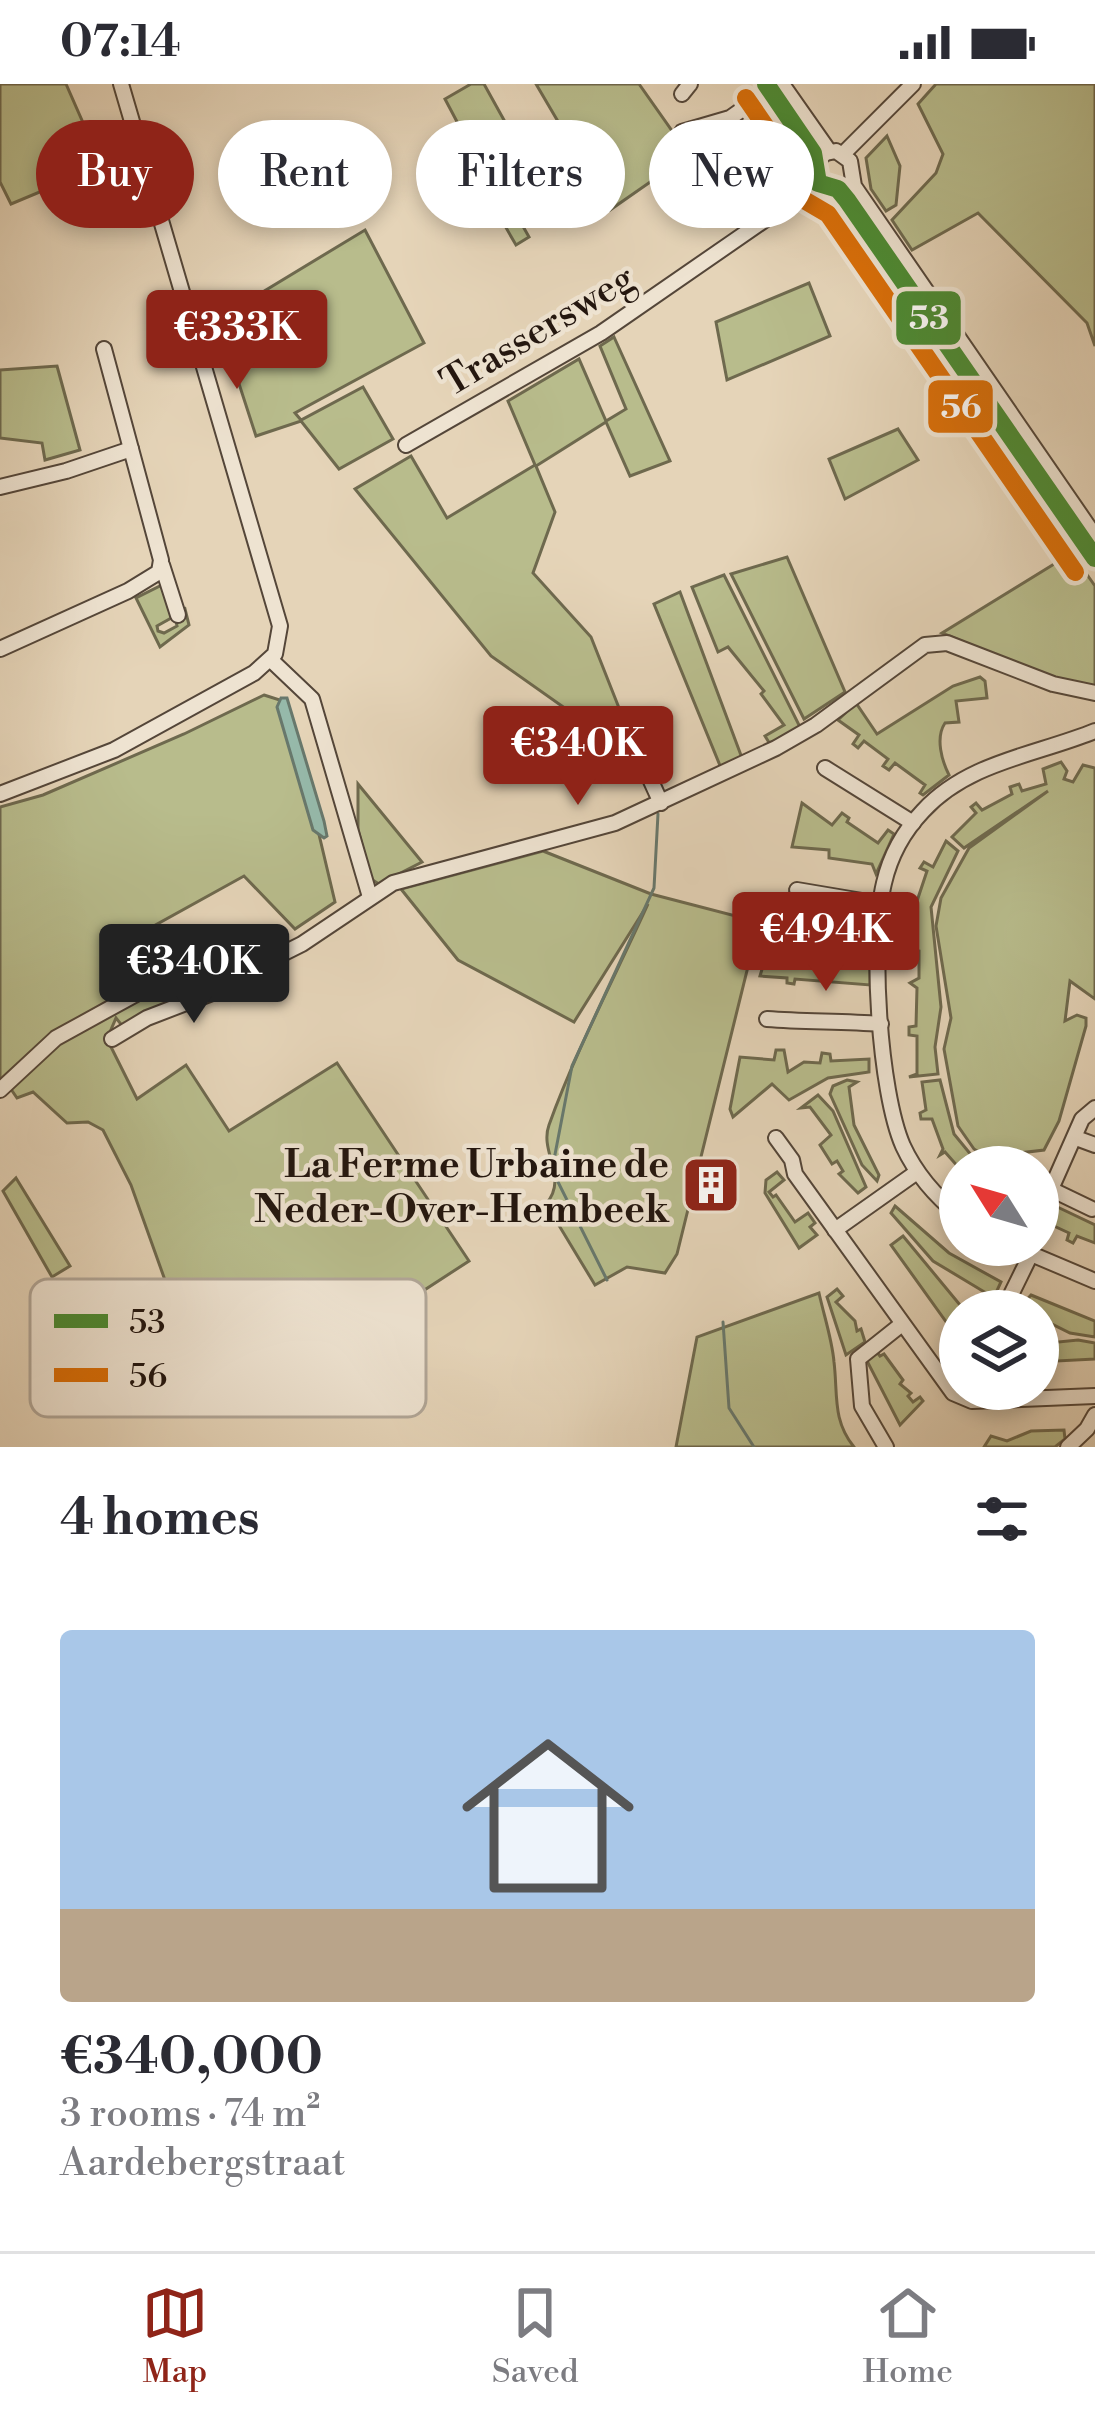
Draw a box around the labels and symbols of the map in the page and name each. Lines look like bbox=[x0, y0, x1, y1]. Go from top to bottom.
street label: Trassersweg bbox=[433, 254, 644, 408]
line badge: 53 bbox=[894, 289, 963, 347]
pin: €333K bbox=[153, 290, 321, 392]
text: 53 bbox=[909, 299, 949, 340]
line badge: 56 bbox=[926, 378, 995, 435]
text: 56 bbox=[940, 388, 982, 429]
pin: €340K bbox=[494, 706, 662, 808]
pin: €494K bbox=[742, 892, 910, 994]
pin: €340K bbox=[110, 924, 278, 1026]
place label: La Ferme Urbaine de Neder-Over-Hembeek bbox=[254, 1141, 670, 1235]
north arrow bbox=[939, 1146, 1059, 1266]
building icon: La Ferme Urbaine de Neder-Over-Hembeek bbox=[680, 1154, 742, 1216]
legend bbox=[30, 1279, 426, 1417]
text: 53 bbox=[129, 1303, 165, 1344]
text: 56 bbox=[129, 1357, 167, 1398]

